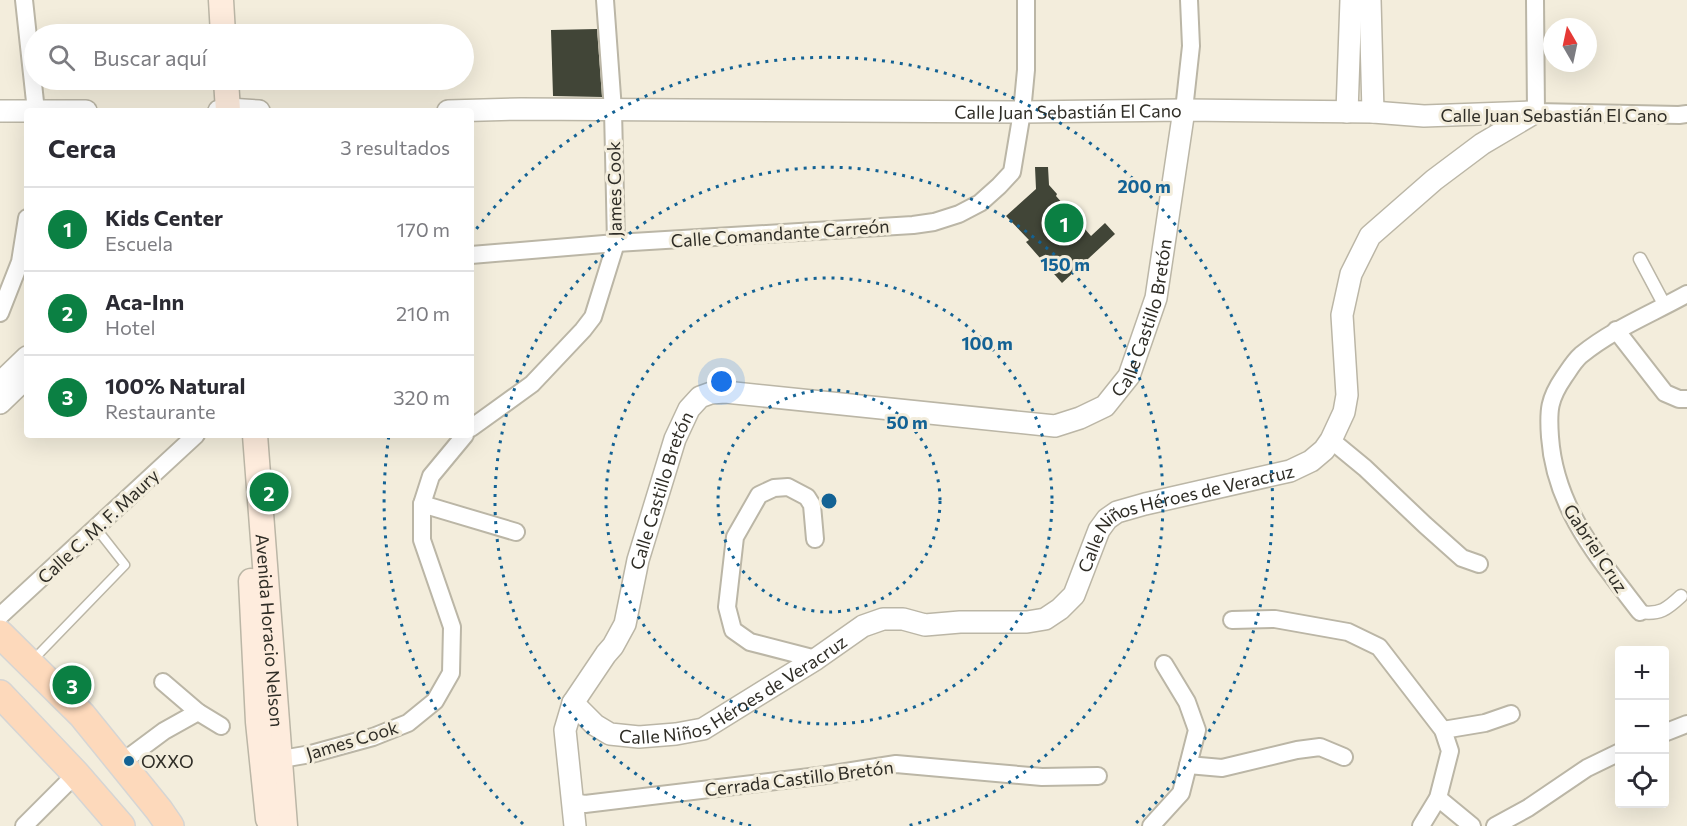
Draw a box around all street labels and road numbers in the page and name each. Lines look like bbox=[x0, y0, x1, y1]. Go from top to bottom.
street label: Calle Juan Sebastián El Cano bbox=[954, 99, 1182, 123]
street label: Calle Juan Sebastián El Cano bbox=[1440, 104, 1668, 126]
street label: James Cook bbox=[602, 141, 626, 237]
street label: Calle Comandante Carreón bbox=[670, 214, 890, 252]
street label: Calle Castillo Bretón bbox=[1106, 237, 1176, 401]
street label: Calle Castillo Bretón bbox=[625, 408, 697, 571]
street label: Calle Niños Héroes de Veracruz bbox=[1073, 459, 1296, 576]
street label: Calle C. M. F. Maury bbox=[33, 464, 163, 588]
street label: Gabriel Cruz bbox=[1559, 500, 1633, 596]
street label: Avenida Horacio Nelson bbox=[252, 533, 288, 728]
street label: Calle Niños Héroes de Veracruz bbox=[618, 630, 851, 748]
street label: James Cook bbox=[303, 716, 401, 764]
street label: Cerrada Castillo Bretón bbox=[703, 755, 895, 801]

